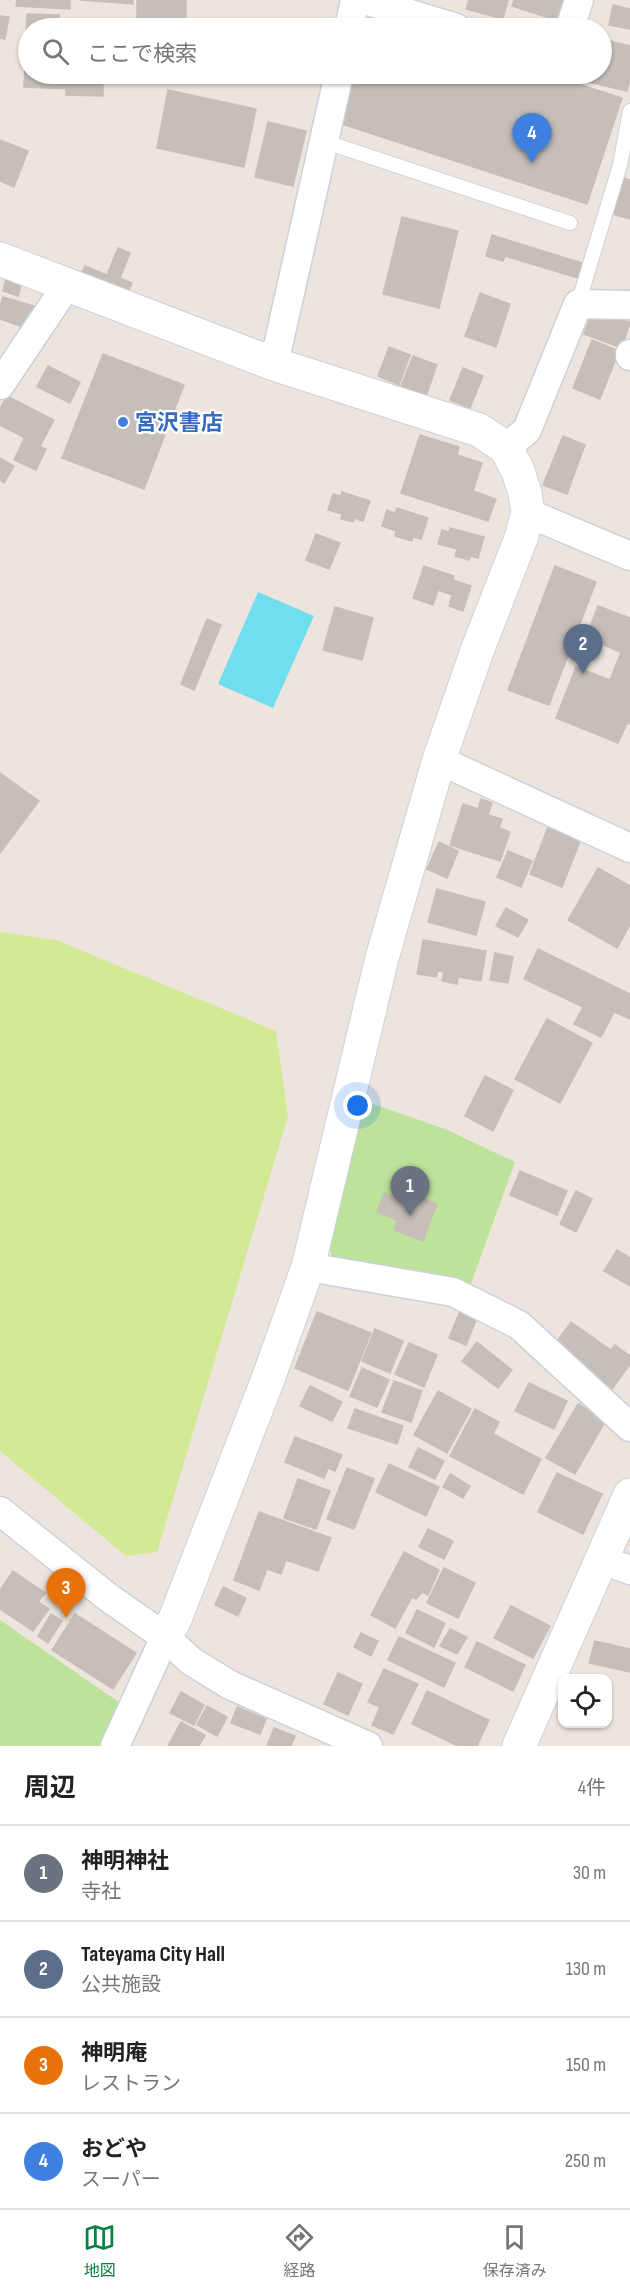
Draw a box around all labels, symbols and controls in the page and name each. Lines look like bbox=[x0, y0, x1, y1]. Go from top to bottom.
search box bbox=[18, 18, 612, 84]
icon: search bbox=[39, 35, 72, 68]
text: ここで検索 bbox=[87, 41, 197, 68]
pin: 4 bbox=[512, 114, 552, 163]
place label: 宮沢書店 bbox=[135, 410, 223, 437]
marker: 宮沢書店 bbox=[116, 415, 130, 429]
pin: 2 bbox=[564, 624, 602, 674]
your location bbox=[343, 1091, 372, 1120]
pin: 1 bbox=[390, 1166, 430, 1216]
pin: 3 bbox=[46, 1568, 86, 1618]
map controls bbox=[558, 1674, 612, 1728]
button: locate bbox=[558, 1674, 612, 1728]
text: 周辺 bbox=[24, 1773, 76, 1804]
text: 4件 bbox=[578, 1776, 606, 1800]
text: 神明神社 bbox=[81, 1848, 169, 1875]
text: 1 bbox=[40, 1861, 47, 1885]
text: 30 m bbox=[573, 1861, 606, 1885]
text: 寺社 bbox=[81, 1880, 121, 1904]
text: Tateyama City Hall bbox=[81, 1941, 225, 1968]
text: 2 bbox=[39, 1957, 48, 1981]
text: 130 m bbox=[566, 1957, 606, 1981]
text: 公共施設 bbox=[81, 1973, 161, 1997]
text: 神明庵 bbox=[81, 2040, 147, 2067]
text: 3 bbox=[39, 2053, 48, 2077]
text: 150 m bbox=[566, 2053, 606, 2077]
text: レストラン bbox=[81, 2072, 181, 2096]
text: おどや bbox=[81, 2136, 147, 2163]
text: 4 bbox=[39, 2149, 48, 2173]
text: 250 m bbox=[565, 2149, 606, 2173]
text: スーパー bbox=[81, 2168, 161, 2192]
tab: 地図 bbox=[83, 2221, 116, 2281]
tab: 経路 bbox=[283, 2221, 316, 2281]
tab: 保存済み bbox=[483, 2221, 547, 2281]

